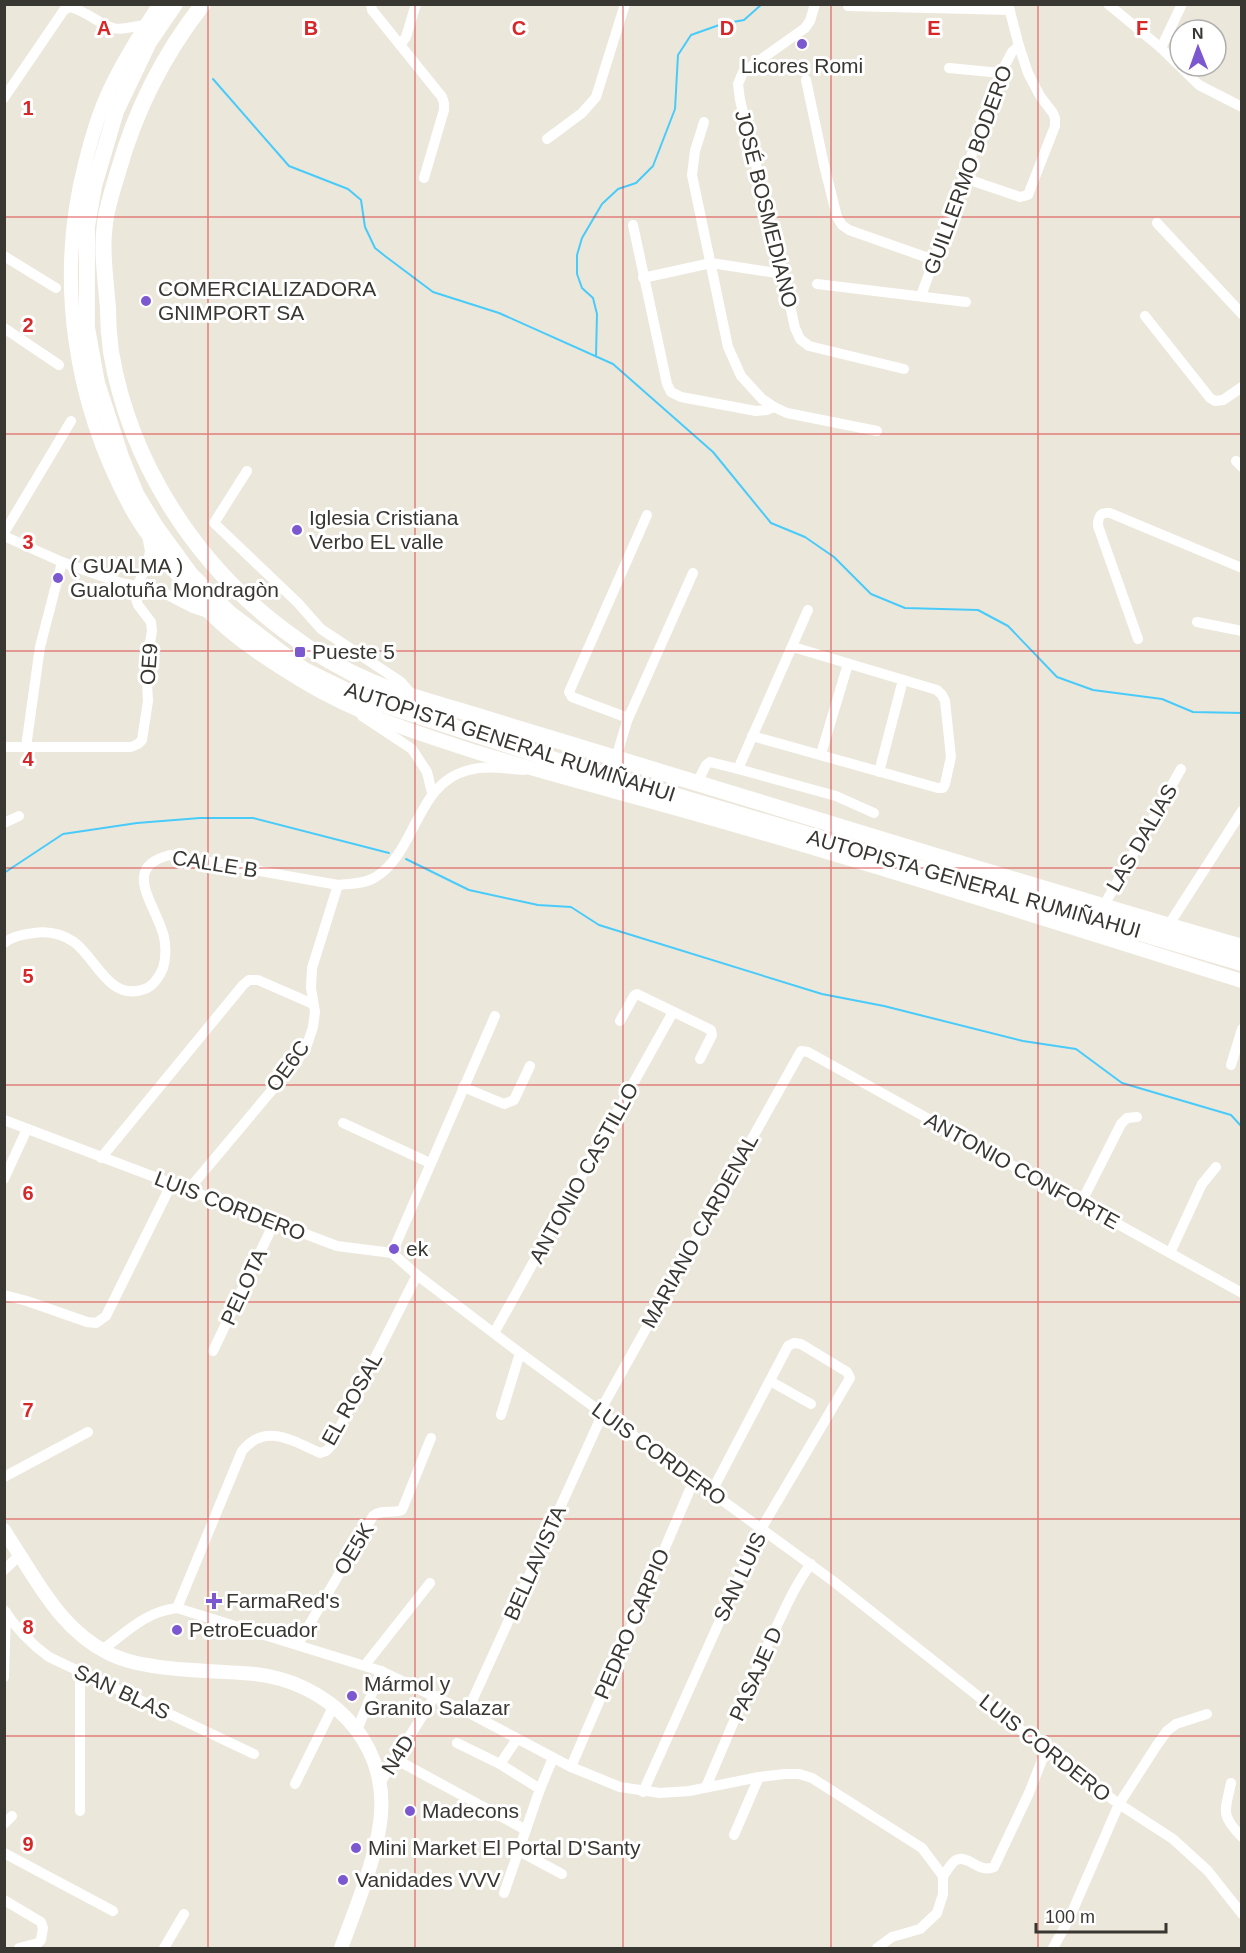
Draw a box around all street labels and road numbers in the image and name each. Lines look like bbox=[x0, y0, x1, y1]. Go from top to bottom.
street label: GUILLERMO BODERO bbox=[919, 62, 1016, 277]
street label: JOSÉ BOSMEDIANO bbox=[731, 108, 802, 310]
street label: OE9 bbox=[136, 642, 161, 686]
street label: AUTOPISTA GENERAL RUMIÑAHUI bbox=[342, 677, 678, 806]
street label: LAS DALIAS bbox=[1102, 780, 1182, 896]
street label: AUTOPISTA GENERAL RUMIÑAHUI bbox=[805, 825, 1144, 942]
street label: CALLE B bbox=[171, 845, 260, 882]
street label: OE6C bbox=[261, 1036, 314, 1096]
street label: ANTONIO CASTILLO bbox=[524, 1079, 643, 1267]
street label: ANTONIO CONFORTE bbox=[921, 1108, 1123, 1234]
street label: MARIANO CARDENAL bbox=[637, 1130, 763, 1332]
street label: LUIS CORDERO bbox=[151, 1166, 309, 1245]
street label: PELOTA bbox=[216, 1245, 271, 1328]
street label: EL ROSAL bbox=[317, 1349, 386, 1449]
street label: LUIS CORDERO bbox=[588, 1397, 731, 1510]
street label: BELLAVISTA bbox=[499, 1502, 570, 1624]
street label: OE5K bbox=[329, 1519, 378, 1579]
street label: SAN LUIS bbox=[709, 1529, 770, 1625]
street label: PEDRO CARPIO bbox=[589, 1545, 674, 1702]
street label: PASAJE D bbox=[725, 1623, 786, 1724]
street label: SAN BLAS bbox=[71, 1659, 174, 1724]
street label: LUIS CORDERO bbox=[975, 1689, 1115, 1806]
street label: N4D bbox=[377, 1731, 418, 1779]

